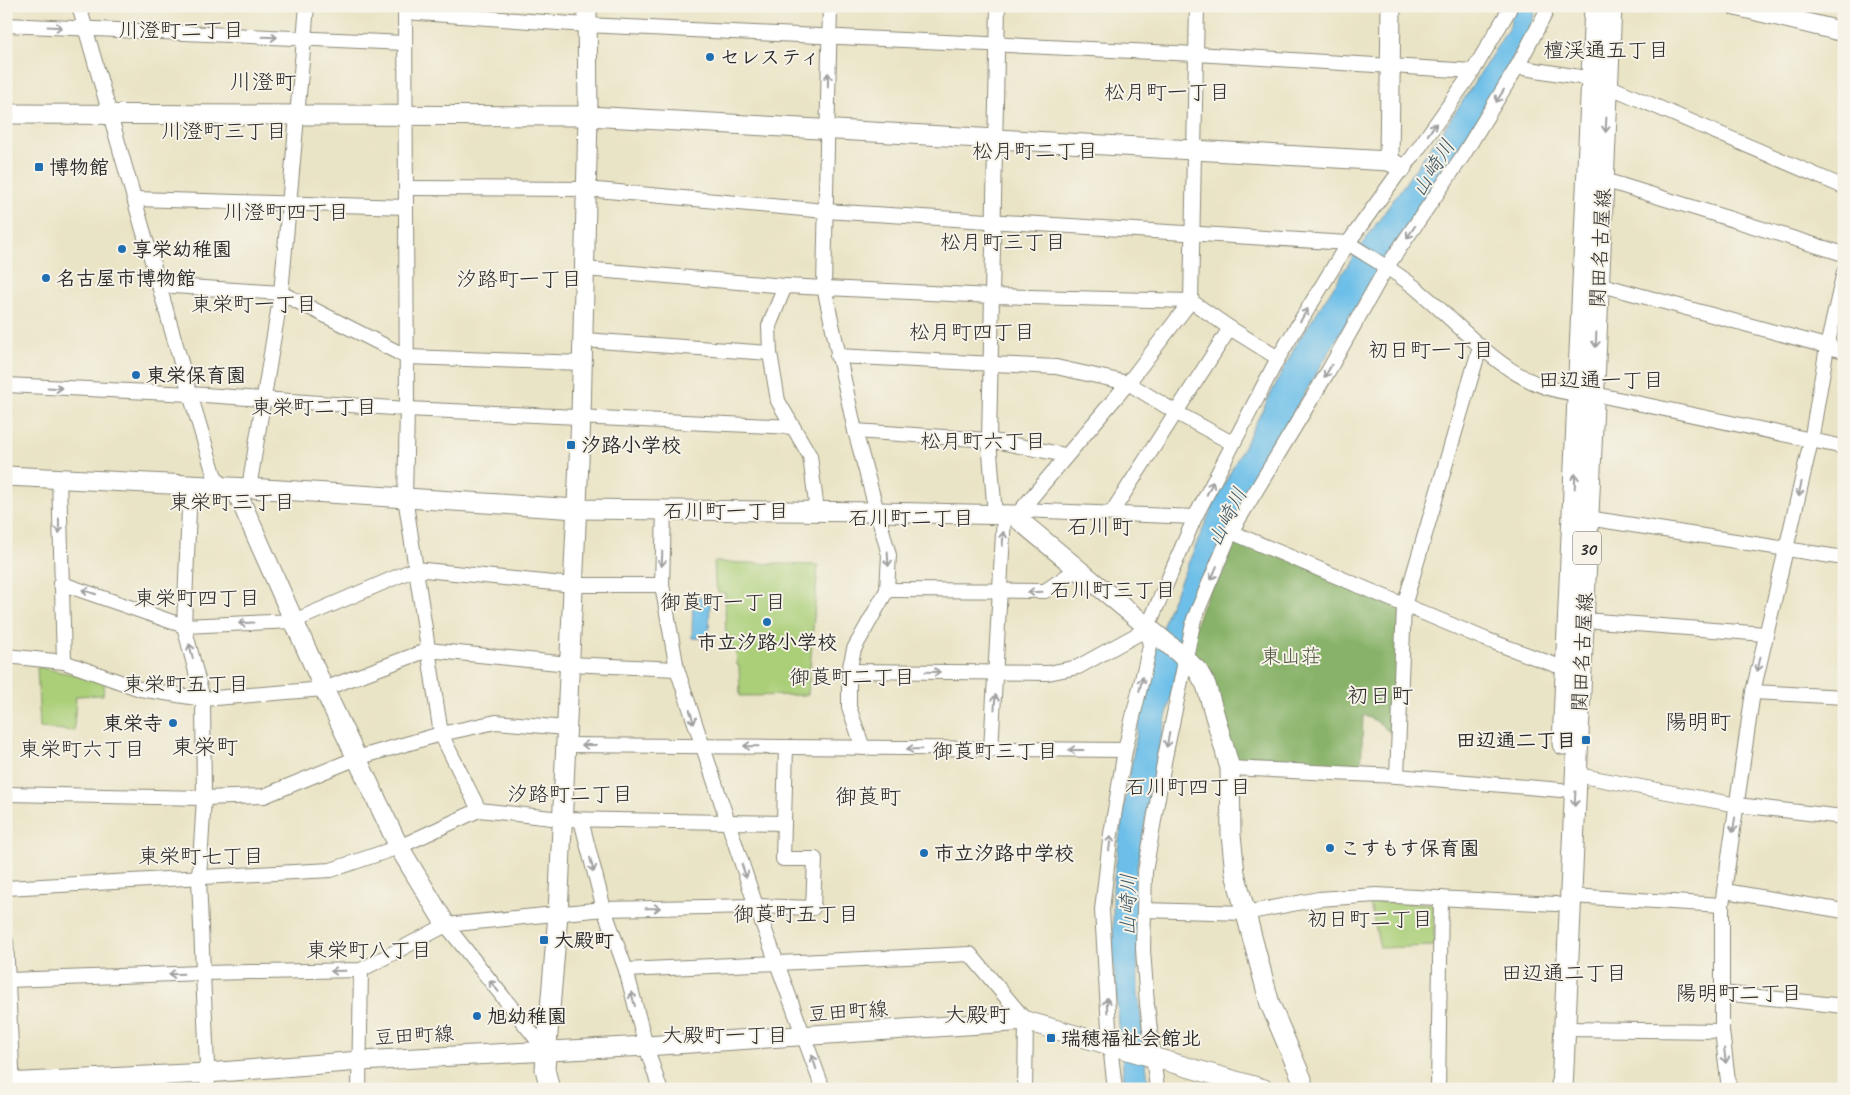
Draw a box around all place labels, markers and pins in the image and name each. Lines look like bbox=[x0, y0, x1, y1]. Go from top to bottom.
place label: セレスティ bbox=[720, 45, 820, 70]
marker: セレスティ bbox=[704, 51, 716, 63]
place label: 博物館 bbox=[49, 155, 109, 180]
marker: 博物館 bbox=[33, 161, 45, 173]
place label: 享栄幼稚園 bbox=[132, 237, 232, 262]
marker: 享栄幼稚園 bbox=[116, 243, 128, 255]
place label: 名古屋市博物館 bbox=[56, 266, 196, 291]
marker: 名古屋市博物館 bbox=[40, 272, 52, 284]
place label: 東栄保育園 bbox=[146, 363, 246, 388]
marker: 東栄保育園 bbox=[130, 369, 142, 381]
place label: 汐路小学校 bbox=[581, 433, 681, 458]
marker: 汐路小学校 bbox=[565, 439, 577, 451]
marker: 市立汐路小学校 bbox=[761, 616, 773, 628]
place label: 市立汐路小学校 bbox=[697, 630, 837, 655]
place label: 東栄寺 bbox=[103, 711, 163, 736]
marker: 東栄寺 bbox=[167, 717, 179, 729]
place label: 田辺通二丁目 bbox=[1456, 728, 1576, 753]
marker: 田辺通二丁目 bbox=[1580, 734, 1592, 746]
place label: こすもす保育園 bbox=[1340, 836, 1480, 861]
place label: 市立汐路中学校 bbox=[934, 841, 1074, 866]
marker: こすもす保育園 bbox=[1324, 842, 1336, 854]
marker: 市立汐路中学校 bbox=[918, 847, 930, 859]
place label: 大殿町 bbox=[554, 928, 614, 953]
marker: 大殿町 bbox=[538, 934, 550, 946]
place label: 旭幼稚園 bbox=[487, 1004, 567, 1029]
marker: 旭幼稚園 bbox=[471, 1010, 483, 1022]
place label: 瑞穂福祉会館北 bbox=[1061, 1026, 1201, 1051]
marker: 瑞穂福祉会館北 bbox=[1045, 1032, 1057, 1044]

